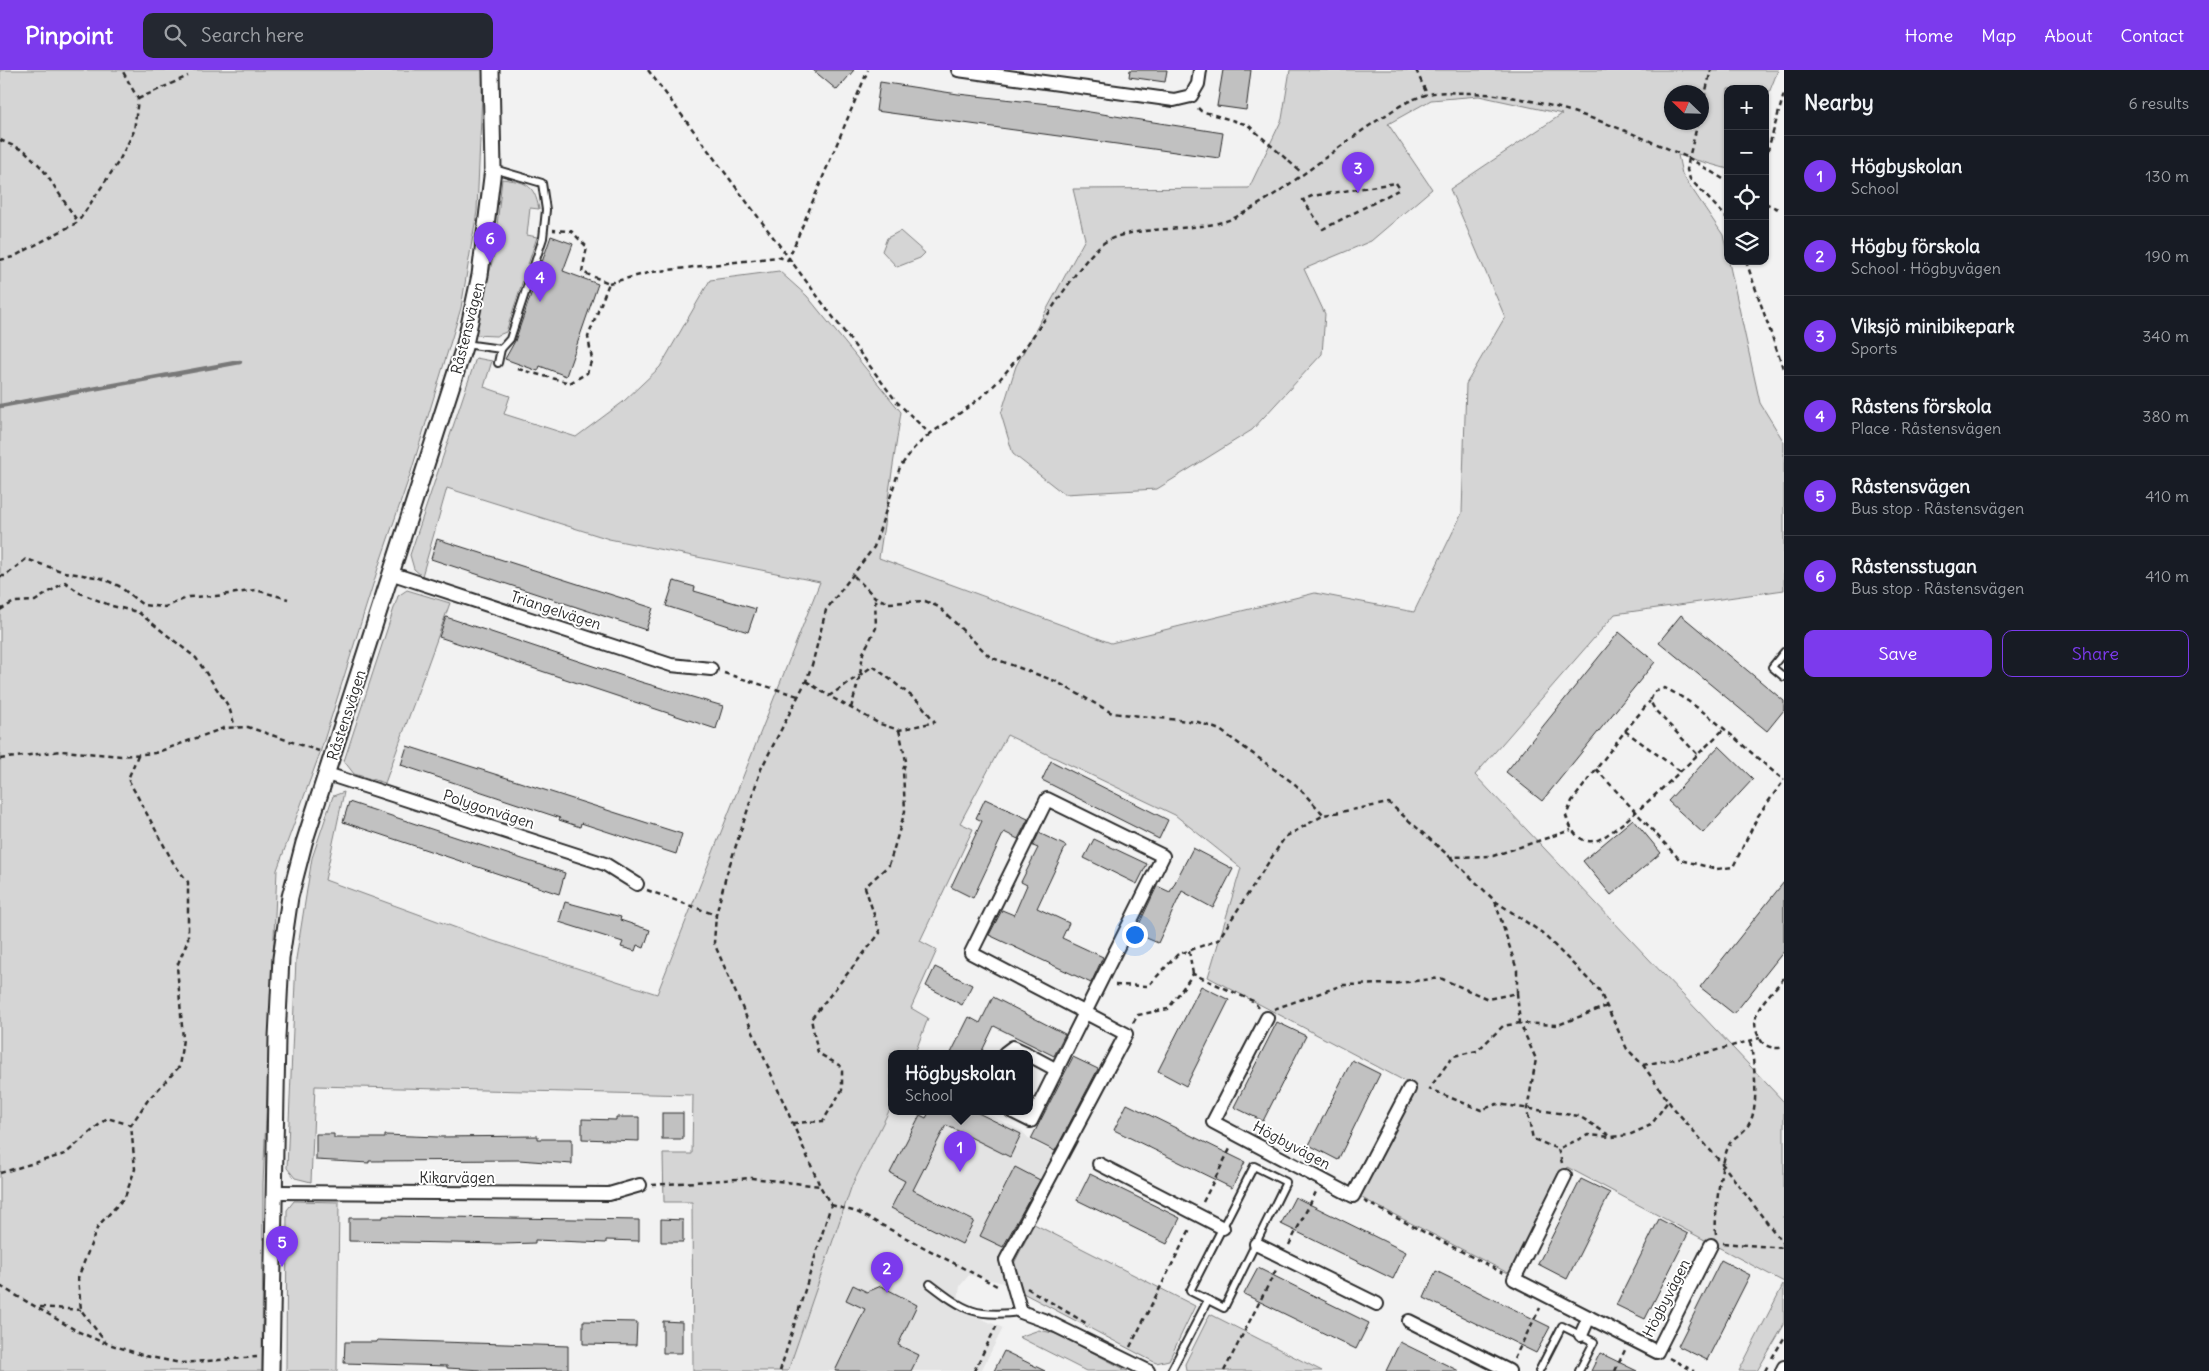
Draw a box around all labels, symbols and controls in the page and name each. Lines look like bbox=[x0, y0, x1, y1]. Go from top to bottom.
search box bbox=[143, 13, 493, 58]
text: Pinpoint bbox=[25, 20, 113, 50]
icon: search bbox=[161, 21, 189, 49]
text: Search here bbox=[201, 23, 304, 47]
text: Home bbox=[1905, 24, 1953, 47]
text: Map bbox=[1981, 24, 2016, 47]
text: About bbox=[2044, 24, 2092, 47]
text: Contact bbox=[2120, 24, 2184, 47]
north arrow bbox=[1664, 85, 1709, 130]
map controls bbox=[1724, 85, 1769, 265]
button: + bbox=[1724, 85, 1769, 130]
text: Nearby bbox=[1804, 89, 1874, 116]
text: 6 results bbox=[2128, 93, 2189, 113]
button: − bbox=[1724, 130, 1769, 175]
pin: 3 bbox=[1342, 152, 1374, 193]
text: Högbyskolan bbox=[1851, 154, 1962, 178]
text: 1 bbox=[1817, 166, 1823, 186]
text: 130 m bbox=[2145, 166, 2189, 186]
button: locate bbox=[1724, 175, 1769, 220]
text: School bbox=[1851, 178, 1899, 198]
button: layers bbox=[1724, 220, 1769, 265]
pin: 6 bbox=[474, 222, 506, 263]
text: Högby förskola bbox=[1851, 234, 1980, 258]
text: 2 bbox=[1816, 246, 1824, 266]
text: 190 m bbox=[2145, 246, 2189, 266]
text: School · Högbyvägen bbox=[1851, 258, 2001, 278]
pin: 4 bbox=[524, 261, 556, 302]
street label: Råstensvägen bbox=[446, 280, 488, 376]
text: Viksjö minibikepark bbox=[1851, 314, 2015, 338]
text: 3 bbox=[1815, 326, 1825, 346]
text: 340 m bbox=[2142, 326, 2189, 346]
text: Sports bbox=[1851, 338, 1897, 358]
text: Råstens förskola bbox=[1851, 394, 1992, 418]
text: 4 bbox=[1815, 406, 1825, 426]
text: 380 m bbox=[2142, 406, 2189, 426]
text: Place · Råstensvägen bbox=[1851, 418, 2001, 438]
text: Råstensvägen bbox=[1851, 474, 1970, 498]
text: 5 bbox=[1815, 486, 1825, 506]
text: 410 m bbox=[2145, 486, 2189, 506]
text: Bus stop · Råstensvägen bbox=[1851, 498, 2024, 518]
text: Råstensstugan bbox=[1851, 554, 1977, 578]
text: 6 bbox=[1815, 566, 1825, 586]
text: 410 m bbox=[2145, 566, 2189, 586]
text: Bus stop · Råstensvägen bbox=[1851, 578, 2024, 598]
street label: Triangelvägen bbox=[508, 586, 604, 634]
button: Save bbox=[1804, 630, 1992, 677]
button: Share bbox=[2002, 630, 2189, 677]
street label: Råstensvägen bbox=[322, 667, 370, 763]
street label: Polygonvägen bbox=[441, 785, 538, 833]
your location bbox=[1122, 922, 1148, 948]
popup bbox=[888, 1050, 1033, 1115]
text: Högbyskolan bbox=[905, 1061, 1016, 1085]
text: School bbox=[905, 1085, 953, 1105]
street label: Högbyvägen bbox=[1250, 1117, 1334, 1174]
pin: 1 bbox=[944, 1131, 976, 1172]
street label: Kikarvägen bbox=[419, 1168, 495, 1187]
pin: 5 bbox=[266, 1226, 298, 1267]
pin: 2 bbox=[871, 1252, 903, 1293]
street label: Högbyvägen bbox=[1638, 1255, 1694, 1340]

